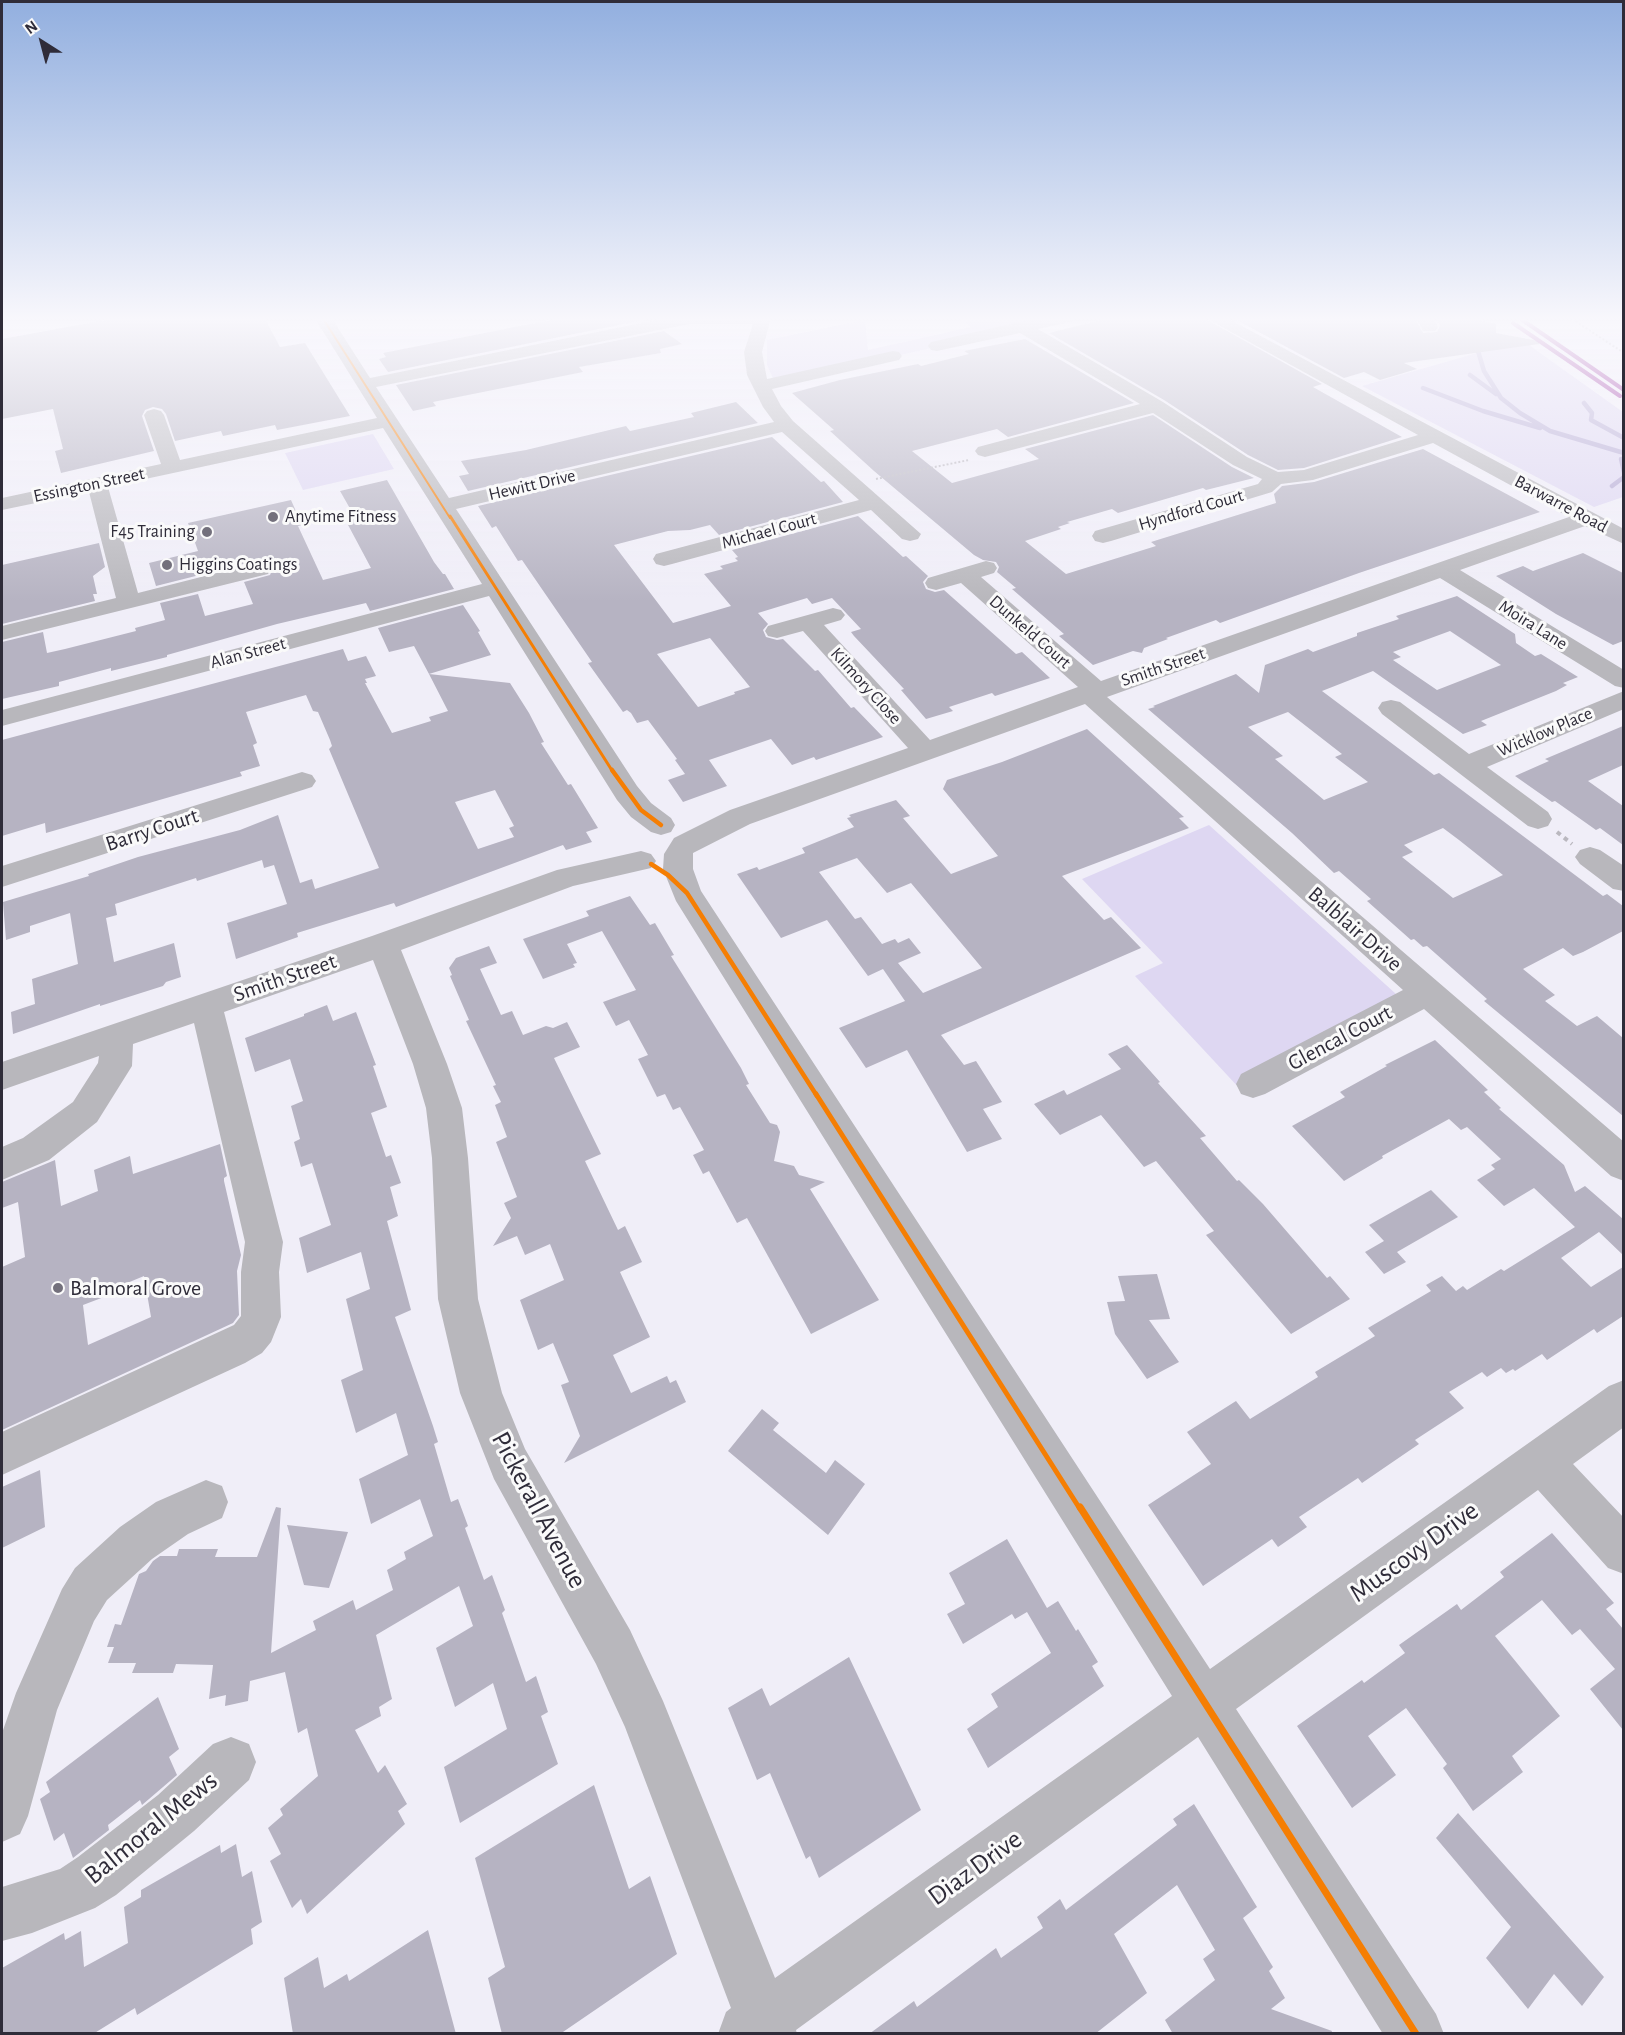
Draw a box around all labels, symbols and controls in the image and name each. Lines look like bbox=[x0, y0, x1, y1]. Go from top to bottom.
north arrow bbox=[12, 12, 72, 72]
text: N bbox=[22, 18, 41, 37]
street label: Essington Street bbox=[31, 463, 147, 507]
street label: Hewitt Drive bbox=[486, 465, 578, 505]
street label: Barwarre Road bbox=[1511, 470, 1611, 538]
street label: Hyndford Court bbox=[1136, 485, 1246, 535]
place label: Anytime Fitness bbox=[285, 506, 396, 528]
street label: Michael Court bbox=[719, 508, 819, 554]
marker: Anytime Fitness bbox=[266, 510, 280, 524]
place label: F45 Training bbox=[110, 521, 195, 543]
marker: F45 Training bbox=[200, 525, 214, 539]
place label: Higgins Coatings bbox=[179, 554, 297, 576]
marker: Higgins Coatings bbox=[160, 558, 174, 572]
street label: Dunkeld Court bbox=[985, 591, 1075, 673]
street label: Moira Lane bbox=[1495, 595, 1571, 655]
street label: Alan Street bbox=[208, 633, 288, 673]
street label: Kilmory Close bbox=[826, 643, 906, 729]
street label: Smith Street bbox=[1118, 643, 1208, 691]
street label: Wicklow Place bbox=[1494, 702, 1596, 762]
street label: Barry Court bbox=[102, 803, 202, 857]
street label: Balblair Drive bbox=[1303, 881, 1407, 977]
street label: Smith Street bbox=[230, 948, 340, 1008]
street label: Glencal Court bbox=[1283, 1000, 1397, 1076]
place label: Balmoral Grove bbox=[70, 1275, 201, 1301]
marker: Balmoral Grove bbox=[51, 1281, 65, 1295]
street label: Pickerall Avenue bbox=[484, 1426, 594, 1594]
street label: Muscovy Drive bbox=[1343, 1494, 1485, 1610]
street label: Balmoral Mews bbox=[78, 1765, 224, 1891]
street label: Diaz Drive bbox=[922, 1823, 1028, 1913]

